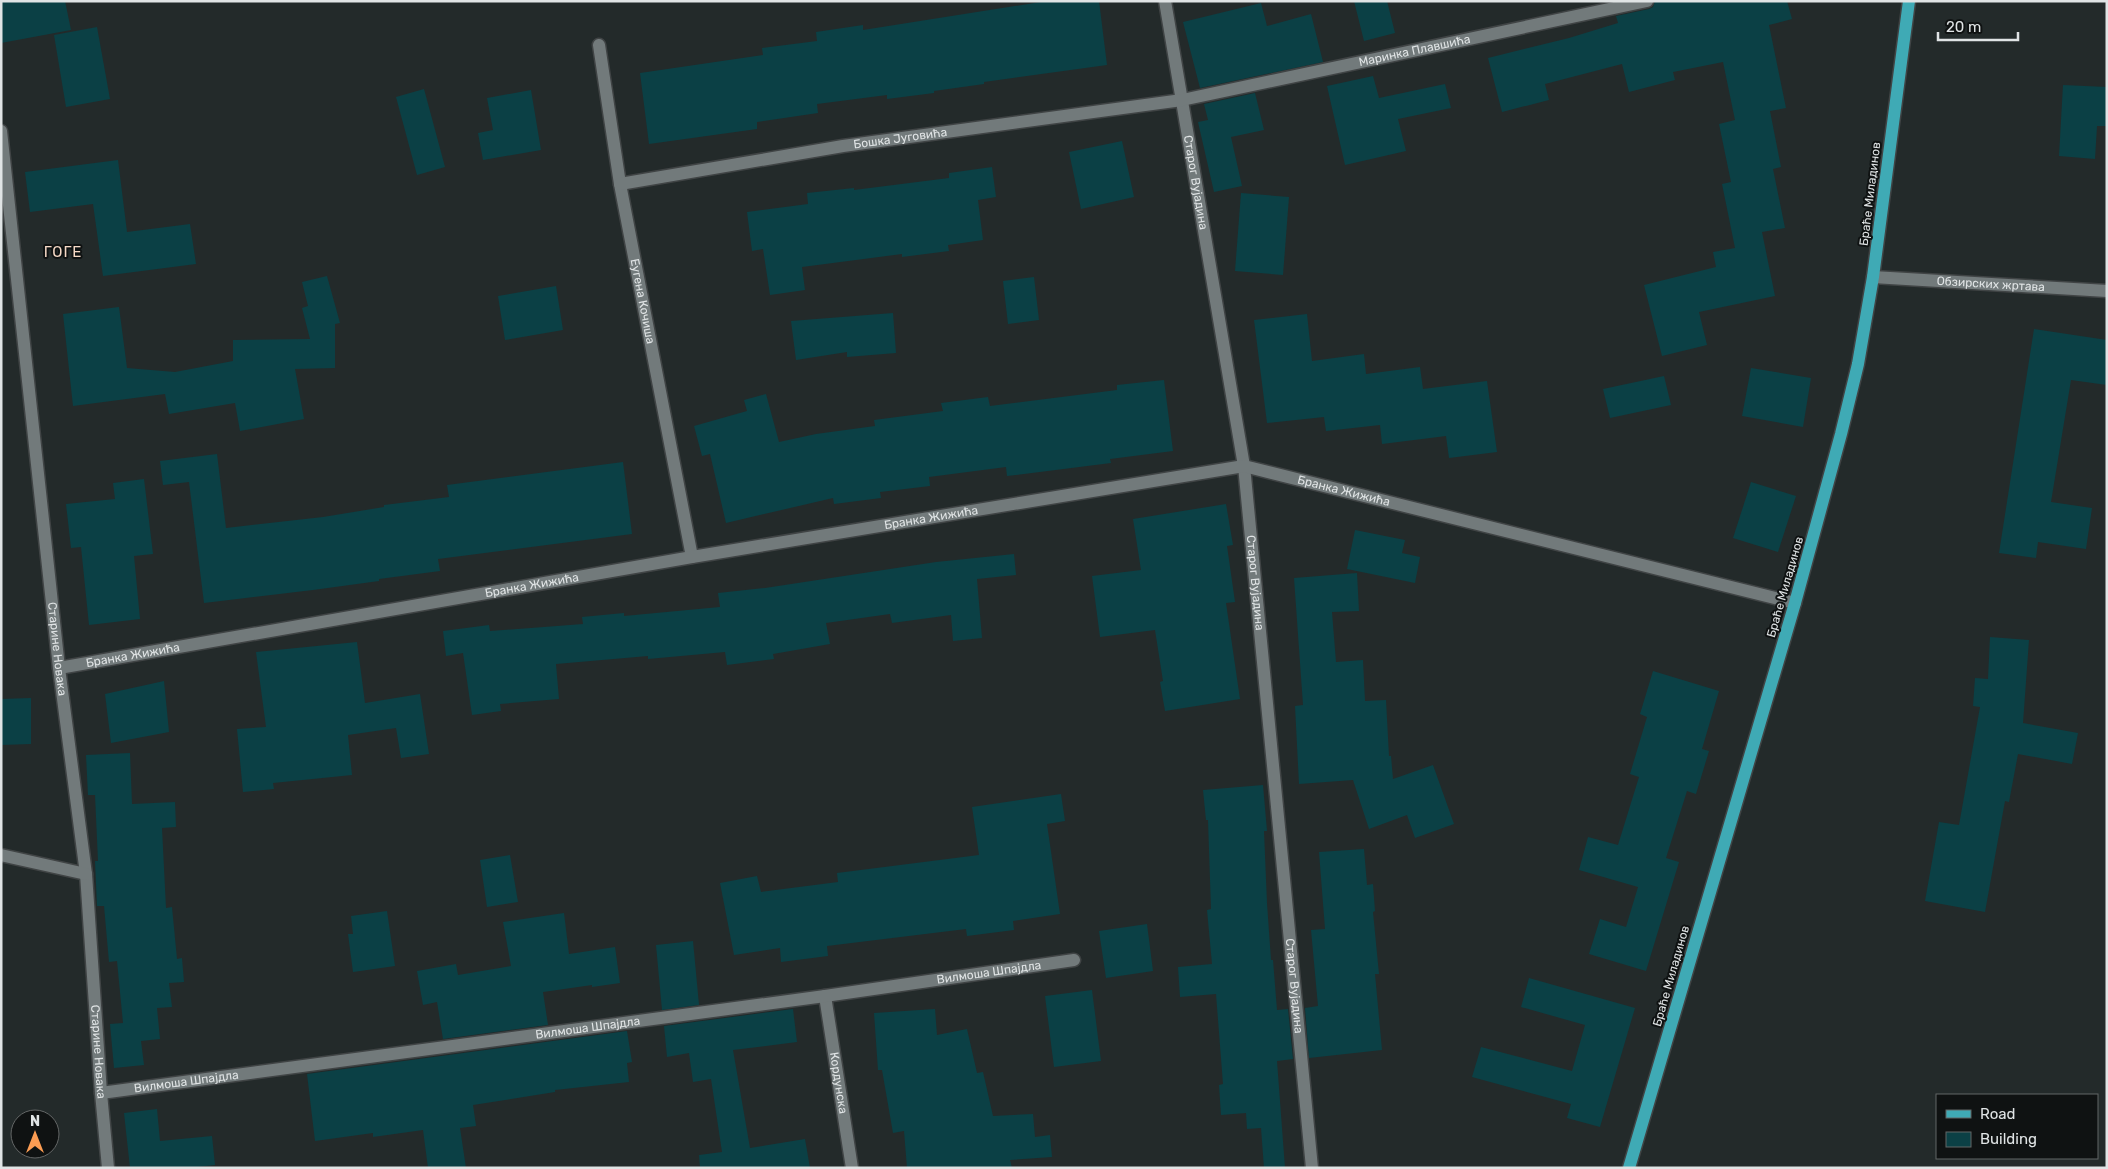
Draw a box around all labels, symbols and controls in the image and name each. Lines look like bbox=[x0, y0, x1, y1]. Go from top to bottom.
scale bar bbox=[1938, 10, 2018, 42]
text: 20 m bbox=[1946, 18, 1981, 36]
street label: Маринка Плавшића bbox=[1357, 32, 1472, 69]
street label: Бошка Југовића bbox=[853, 125, 948, 152]
street label: Старог Вујадина bbox=[1181, 134, 1211, 231]
street label: Браће Миладинов bbox=[1857, 141, 1883, 247]
district label: ГОГЕ bbox=[44, 243, 82, 261]
street label: Еугена Кочиша bbox=[628, 257, 658, 345]
street label: Обзирских жртава bbox=[1936, 274, 2045, 294]
street label: Бранка Жижића bbox=[1296, 473, 1392, 509]
street label: Бранка Жижића bbox=[883, 503, 979, 532]
street label: Старог Вујадина bbox=[1244, 534, 1267, 631]
street label: Браће Миладинов bbox=[1764, 535, 1806, 639]
street label: Бранка Жижића bbox=[484, 570, 580, 600]
street label: Старине Новака bbox=[45, 601, 70, 697]
street label: Бранка Жижића bbox=[85, 640, 181, 670]
street label: Браће Миладинов bbox=[1650, 924, 1692, 1028]
street label: Старог Вујадина bbox=[1283, 938, 1306, 1034]
street label: Вилмоша Шпајдла bbox=[936, 958, 1042, 987]
street label: Старине Новака bbox=[88, 1004, 108, 1099]
street label: Вилмоша Шпајдла bbox=[534, 1014, 641, 1042]
street label: Кордунска bbox=[827, 1051, 850, 1115]
street label: Вилмоша Шпајдла bbox=[133, 1068, 239, 1096]
legend bbox=[1936, 1094, 2098, 1159]
text: Road bbox=[1980, 1105, 2016, 1123]
north arrow bbox=[10, 1109, 60, 1159]
text: N bbox=[30, 1113, 40, 1130]
text: Building bbox=[1980, 1130, 2037, 1148]

